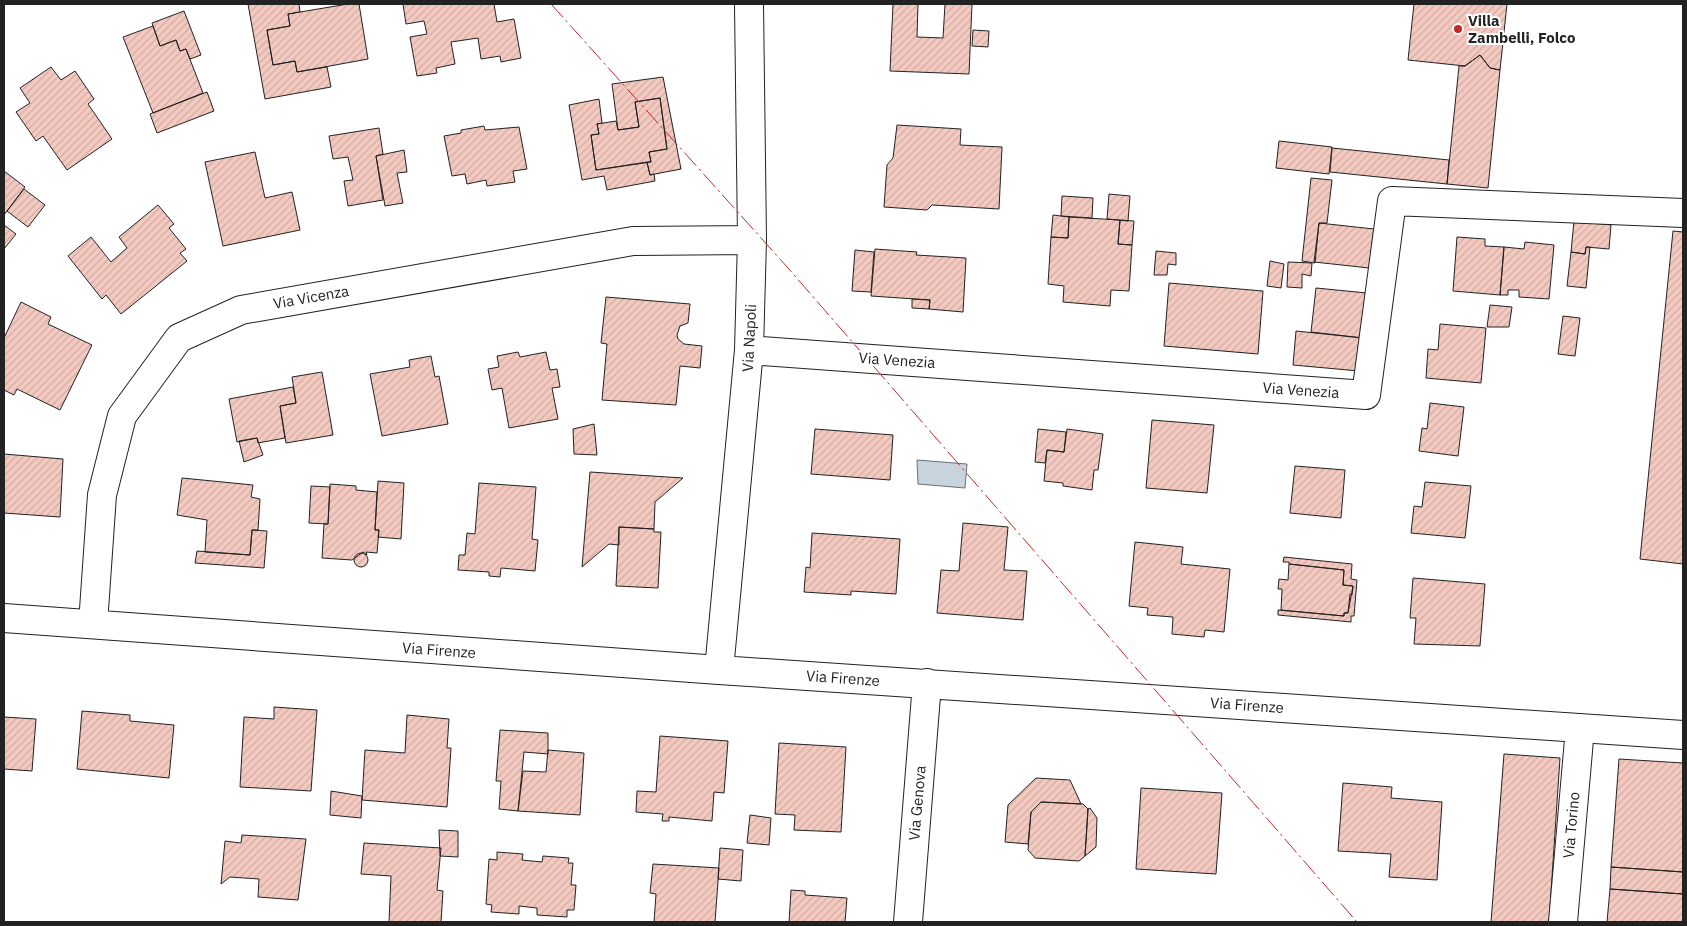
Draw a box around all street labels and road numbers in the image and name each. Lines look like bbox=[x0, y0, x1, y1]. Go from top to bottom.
street label: Via Vicenza bbox=[272, 281, 350, 313]
street label: Via Napoli bbox=[738, 304, 760, 372]
street label: Via Venezia bbox=[858, 348, 936, 372]
street label: Via Venezia bbox=[1262, 378, 1340, 402]
street label: Via Firenze bbox=[402, 638, 476, 662]
street label: Via Firenze bbox=[806, 666, 880, 690]
street label: Via Firenze bbox=[1210, 693, 1284, 717]
street label: Via Genova bbox=[904, 765, 930, 841]
street label: Via Torino bbox=[1559, 791, 1583, 859]

